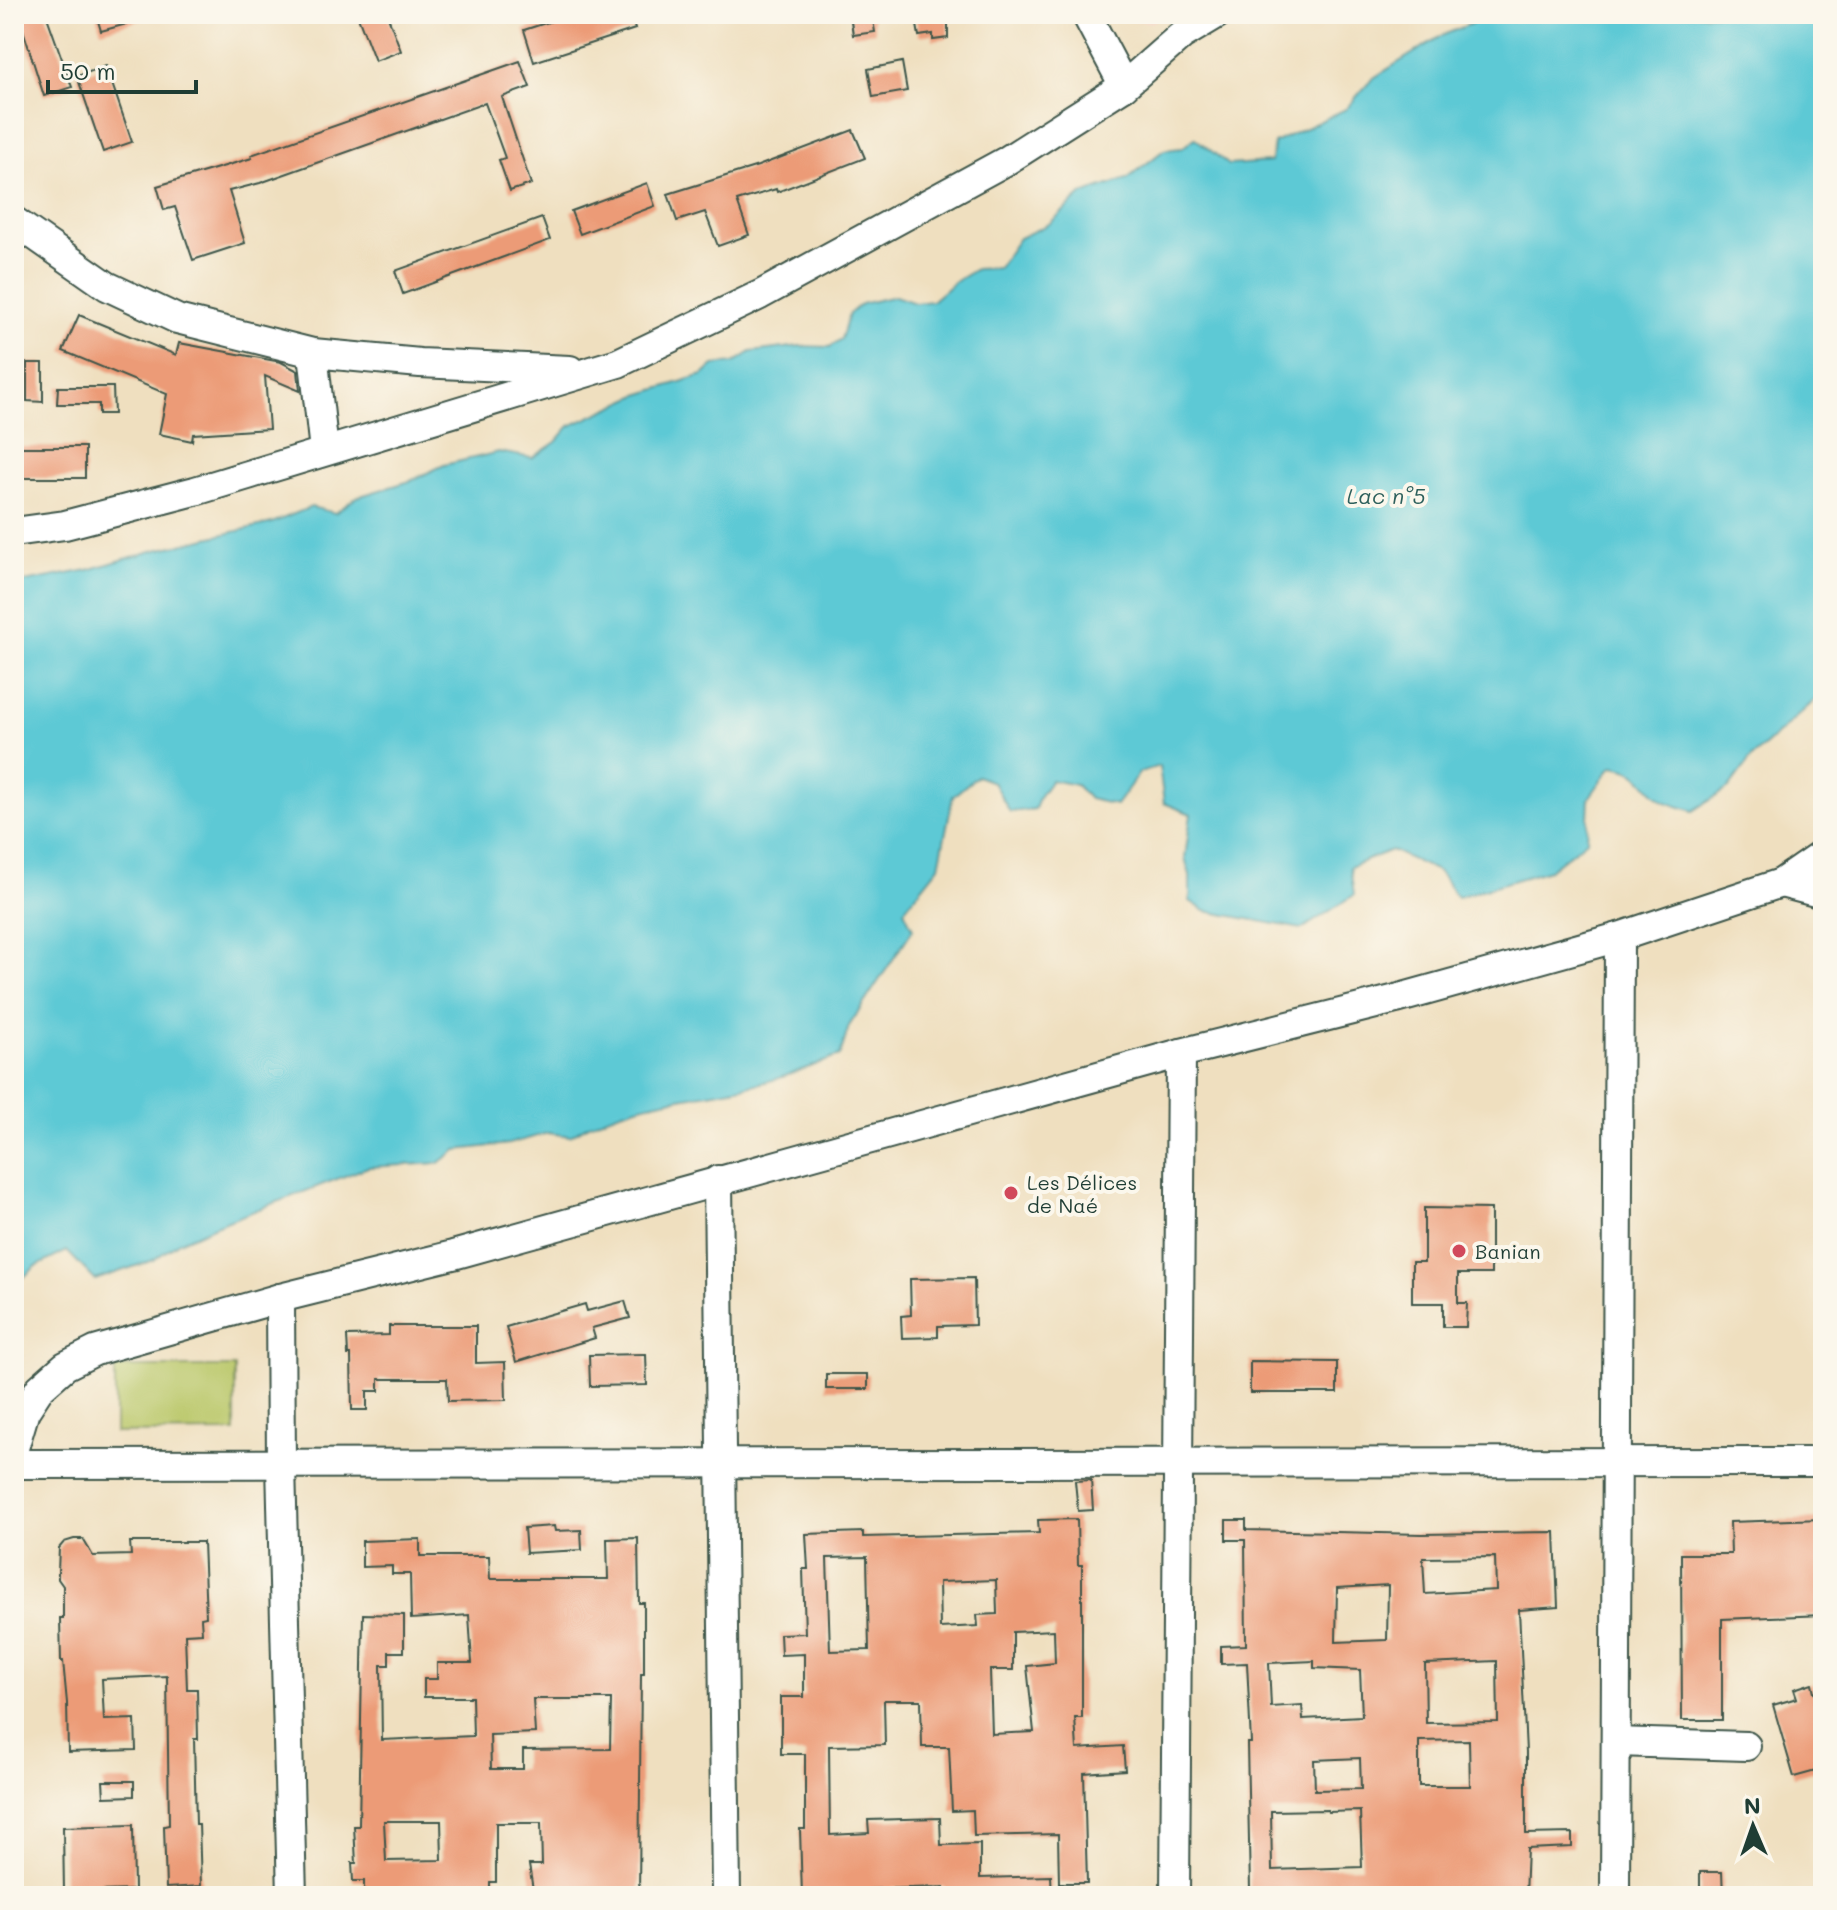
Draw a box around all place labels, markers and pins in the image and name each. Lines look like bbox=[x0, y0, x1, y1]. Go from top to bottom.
place label: Les Délices de Naé bbox=[1027, 1169, 1137, 1218]
marker: Les Délices de Naé bbox=[1002, 1184, 1020, 1202]
place label: Banian bbox=[1475, 1238, 1541, 1264]
marker: Banian bbox=[1450, 1242, 1468, 1260]

